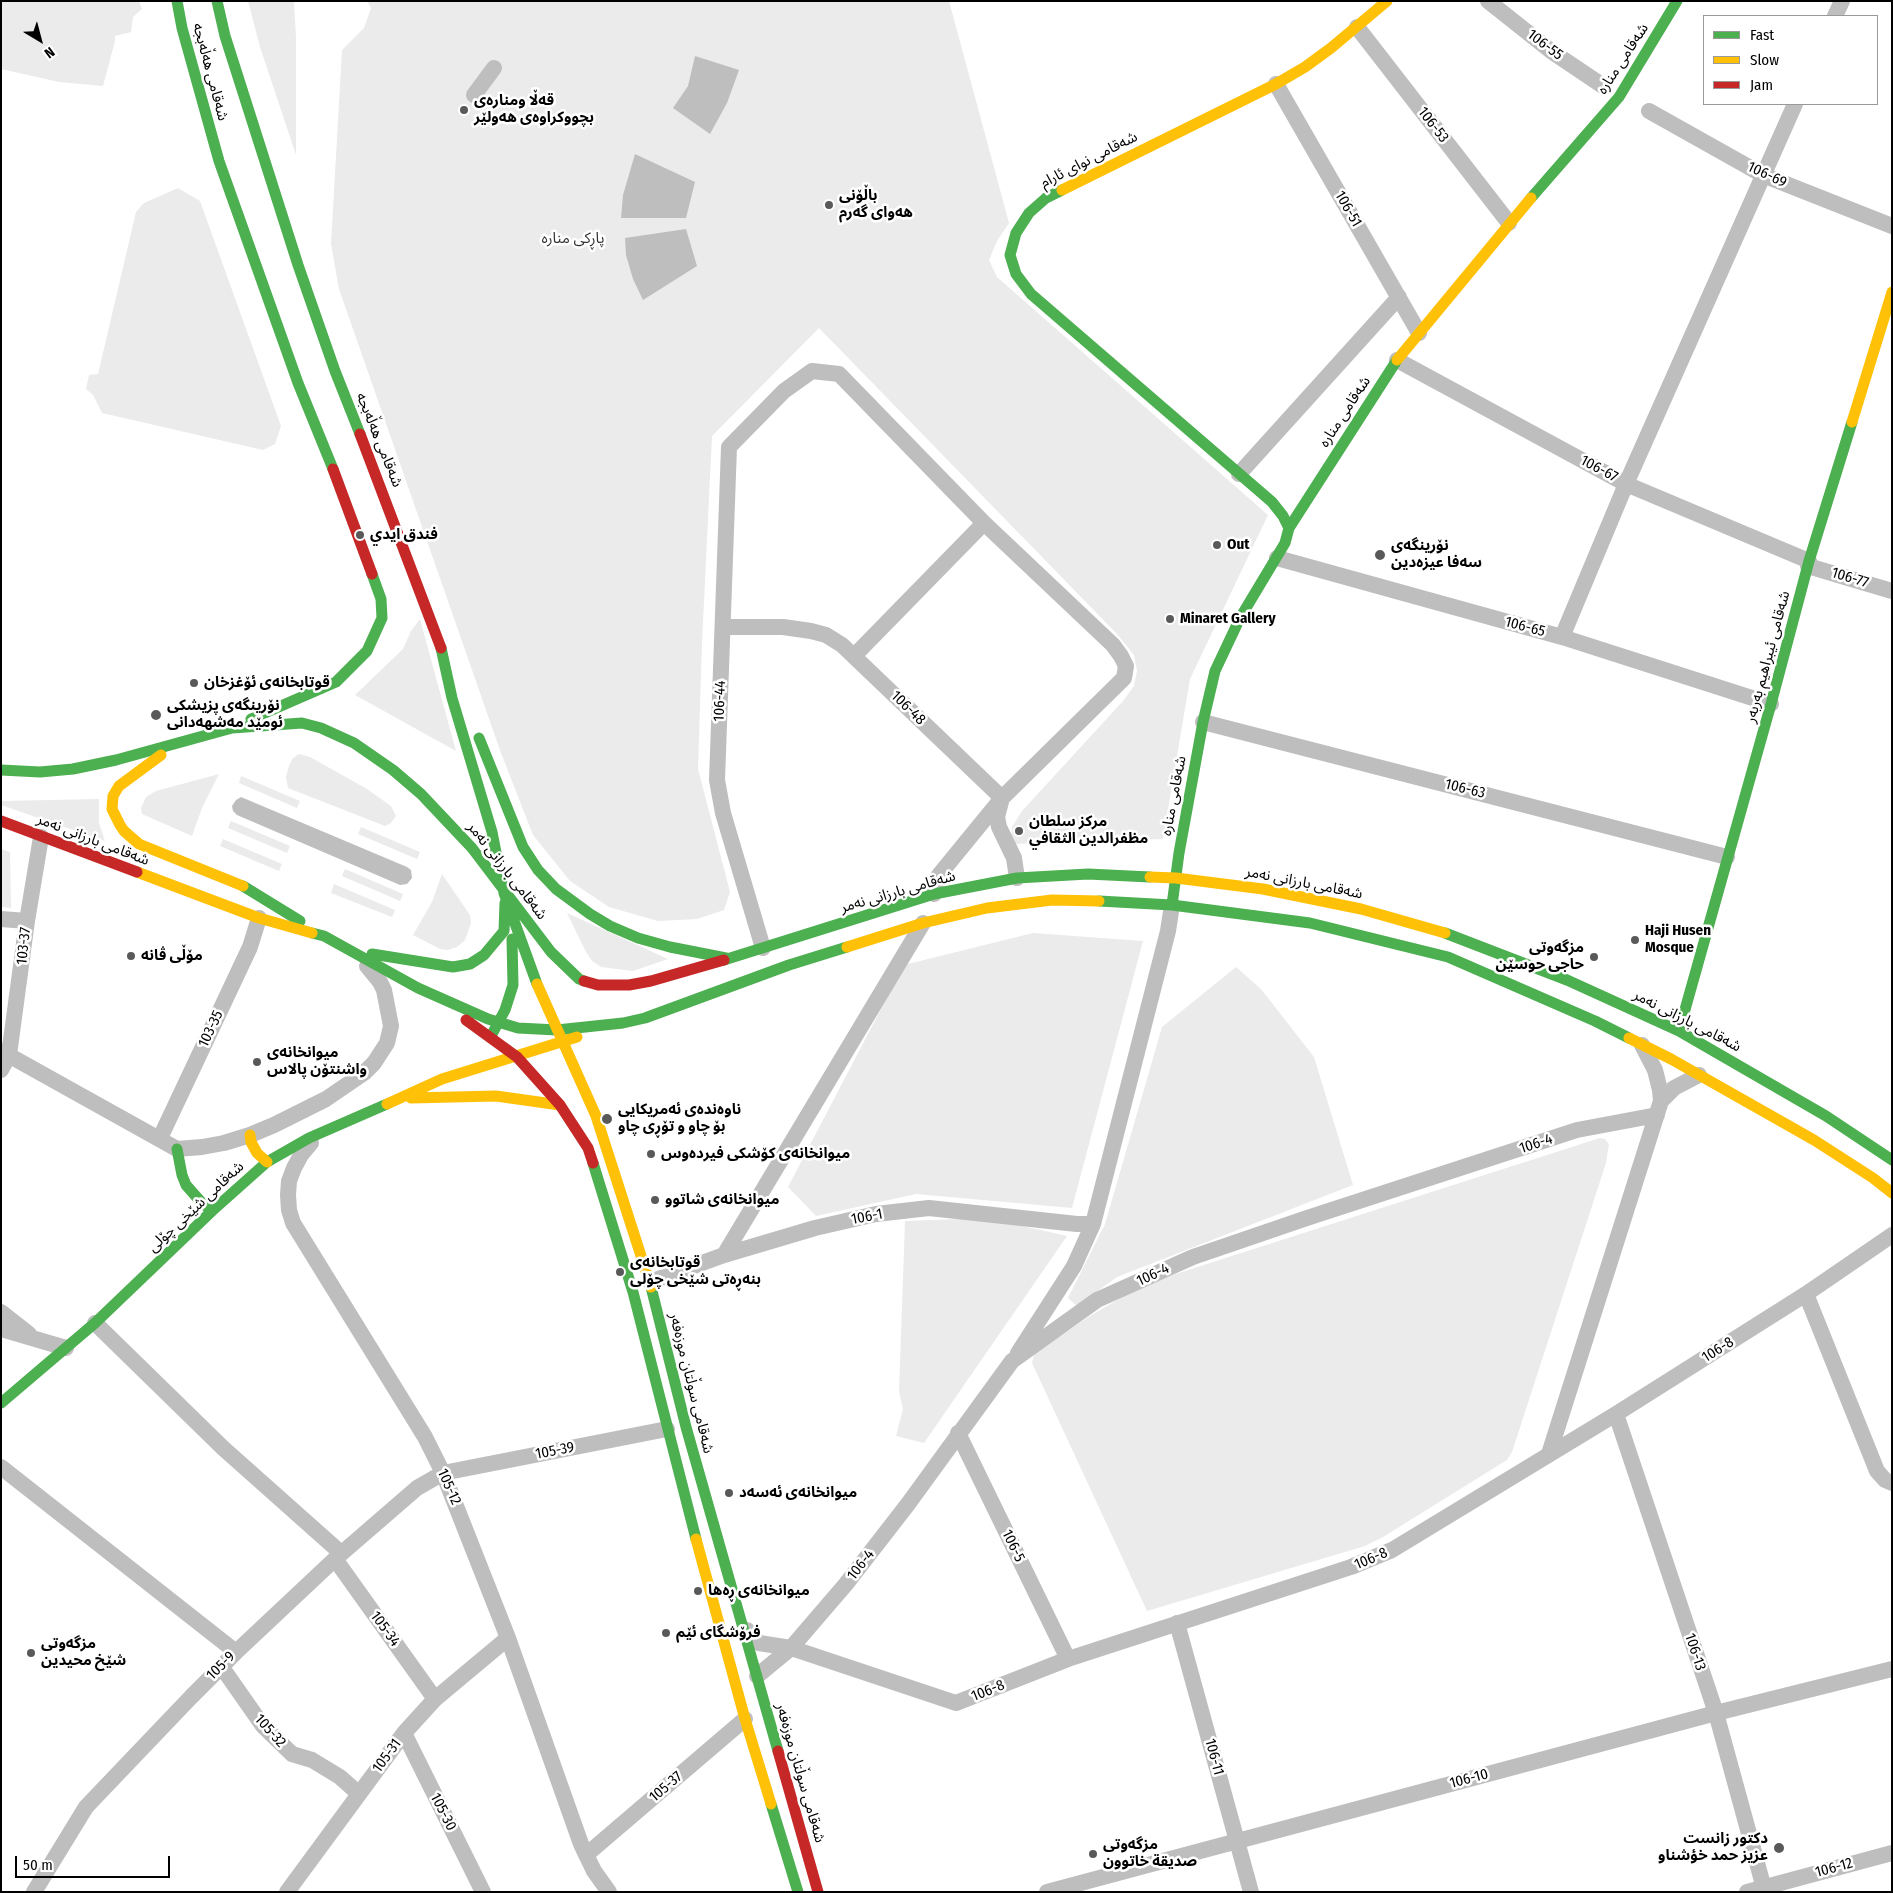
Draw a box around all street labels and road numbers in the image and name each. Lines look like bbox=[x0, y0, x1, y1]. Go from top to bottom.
street label: شەقامی منارە bbox=[1593, 20, 1653, 98]
street label: شەقامی هەڵەبجە bbox=[188, 21, 232, 123]
street label: 106-55 bbox=[1524, 26, 1566, 64]
street label: 106-53 bbox=[1414, 104, 1452, 146]
street label: شەقامی نوای ئارام bbox=[1037, 128, 1141, 192]
street label: 106-69 bbox=[1745, 158, 1789, 192]
street label: 106-51 bbox=[1331, 188, 1365, 230]
street label: شەقامی منارە bbox=[1315, 373, 1375, 451]
street label: شەقامی هەڵەبجە bbox=[352, 390, 406, 490]
street label: 106-67 bbox=[1577, 452, 1621, 486]
street label: 106-77 bbox=[1829, 564, 1871, 592]
street label: شەقامی ئیبراهیم بەربەر bbox=[1742, 589, 1794, 725]
street label: 106-65 bbox=[1503, 613, 1547, 641]
street label: 106-44 bbox=[710, 680, 730, 722]
street label: 106-48 bbox=[887, 687, 929, 729]
street label: شەقامی منارە bbox=[1157, 755, 1191, 837]
street label: 106-63 bbox=[1443, 775, 1487, 803]
street label: شەقامی بارزانی نەمر bbox=[34, 810, 152, 870]
street label: شەقامی بارزانی نەمر bbox=[463, 819, 551, 923]
street label: شەقامی بارزانی نەمر bbox=[1244, 863, 1364, 903]
street label: شەقامی بارزانی نەمر bbox=[838, 867, 958, 917]
street label: 103-37 bbox=[13, 926, 35, 966]
street label: شەقامی بارزانی نەمر bbox=[1630, 986, 1744, 1056]
street label: 103-35 bbox=[195, 1008, 227, 1050]
street label: 106-4 bbox=[1517, 1130, 1555, 1158]
street label: شەقامی شێخی چۆلی bbox=[144, 1158, 248, 1256]
street label: 106-1 bbox=[850, 1205, 884, 1229]
street label: 106-4 bbox=[1134, 1260, 1172, 1290]
street label: شەقامی سوڵتان موزەفەر bbox=[665, 1311, 717, 1455]
street label: 106-8 bbox=[1699, 1333, 1737, 1367]
street label: 105-39 bbox=[534, 1438, 576, 1464]
street label: 105-12 bbox=[433, 1466, 465, 1508]
street label: 106-5 bbox=[998, 1527, 1028, 1565]
street label: 106-8 bbox=[1352, 1544, 1390, 1574]
street label: 106-4 bbox=[844, 1546, 878, 1584]
street label: 105-34 bbox=[366, 1608, 404, 1650]
street label: 106-13 bbox=[1681, 1631, 1709, 1673]
street label: 105-9 bbox=[203, 1648, 239, 1684]
street label: 106-8 bbox=[969, 1676, 1007, 1706]
street label: شەقامی سوڵتان موزەفەر bbox=[771, 1701, 829, 1845]
street label: 105-32 bbox=[250, 1711, 290, 1751]
street label: 105-31 bbox=[369, 1736, 405, 1776]
street label: 106-11 bbox=[1201, 1737, 1227, 1777]
street label: 106-10 bbox=[1448, 1765, 1490, 1793]
street label: 105-37 bbox=[646, 1768, 686, 1806]
street label: 105-30 bbox=[426, 1790, 460, 1834]
street label: 106-12 bbox=[1813, 1854, 1855, 1882]

